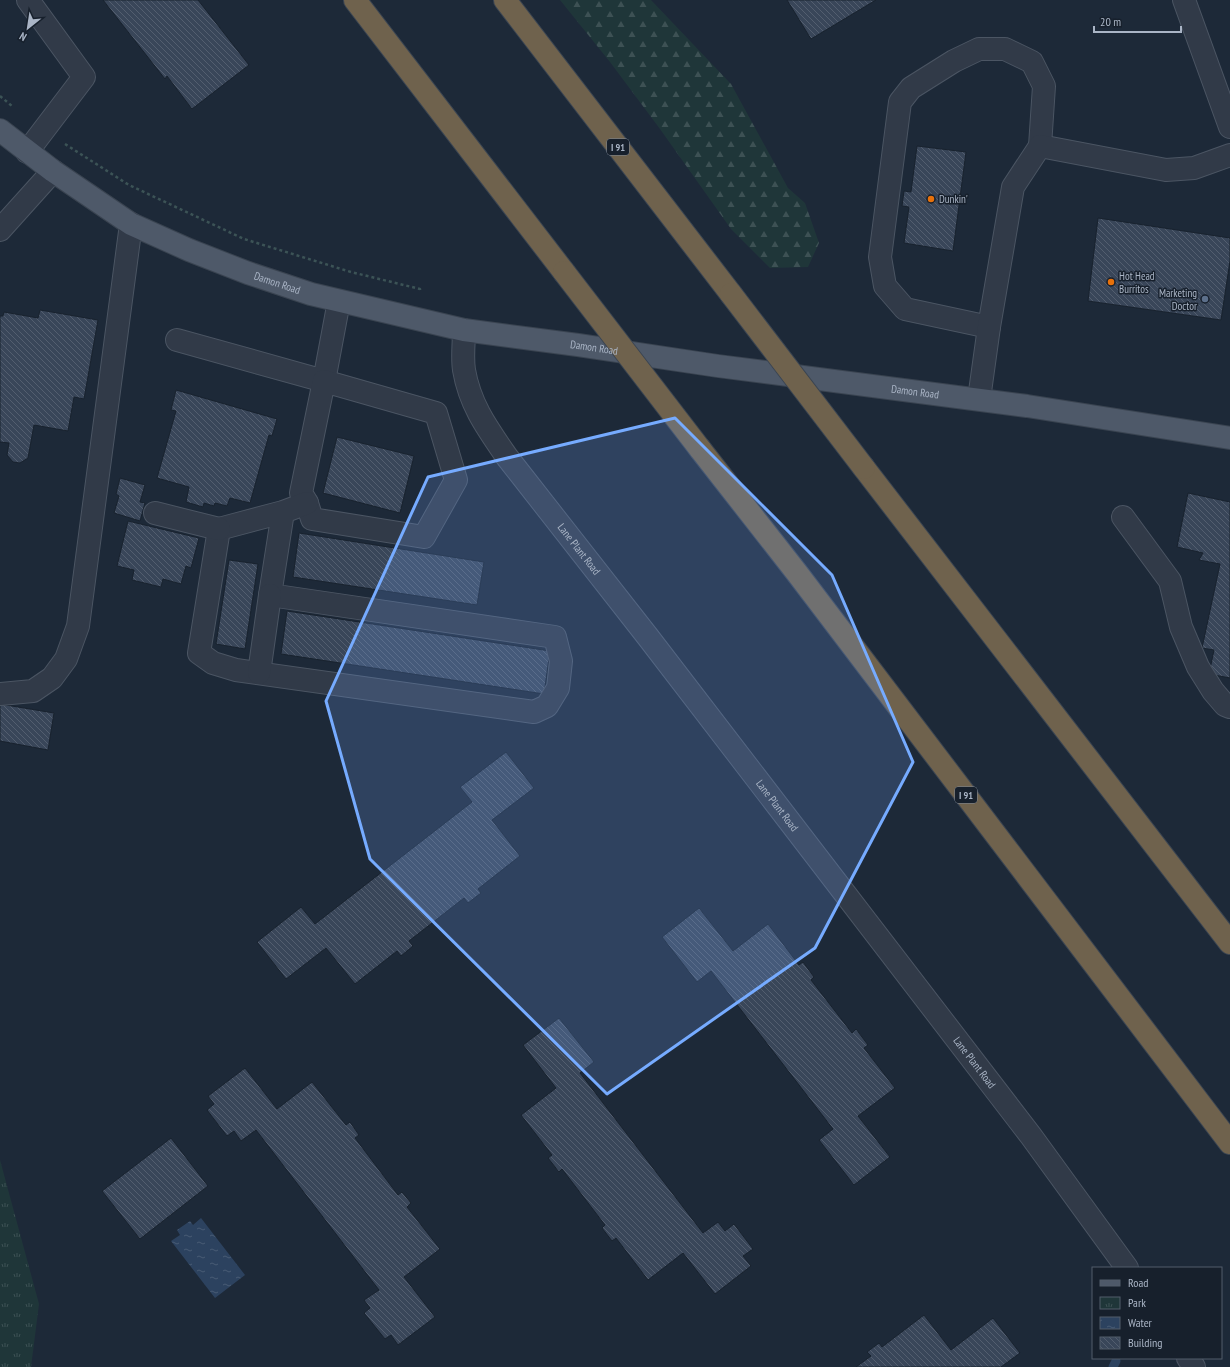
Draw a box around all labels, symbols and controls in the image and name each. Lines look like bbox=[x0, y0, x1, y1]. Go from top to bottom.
north arrow bbox=[8, 8, 48, 48]
scale bar bbox=[1094, 8, 1181, 34]
text: 20 m bbox=[1100, 14, 1121, 29]
text: N bbox=[17, 29, 29, 44]
road number: I 91 bbox=[607, 139, 629, 155]
place label: Dunkin' bbox=[939, 192, 968, 206]
marker: Dunkin' bbox=[926, 194, 936, 204]
street label: Damon Road bbox=[252, 268, 302, 297]
place label: Hot Head Burritos bbox=[1119, 269, 1155, 296]
marker: Hot Head Burritos bbox=[1106, 277, 1116, 287]
place label: Marketing Doctor bbox=[1159, 286, 1197, 313]
marker: Marketing Doctor bbox=[1200, 294, 1210, 304]
street label: Damon Road bbox=[569, 337, 619, 358]
street label: Damon Road bbox=[890, 381, 940, 402]
street label: Lane Plant Road bbox=[555, 521, 604, 578]
street label: Lane Plant Road bbox=[753, 777, 802, 834]
road number: I 91 bbox=[955, 787, 977, 803]
street label: Lane Plant Road bbox=[950, 1034, 999, 1091]
legend bbox=[1092, 1267, 1222, 1359]
text: Road bbox=[1128, 1275, 1148, 1290]
text: Park bbox=[1128, 1295, 1146, 1310]
text: Water bbox=[1128, 1315, 1153, 1330]
text: Building bbox=[1128, 1335, 1163, 1350]

